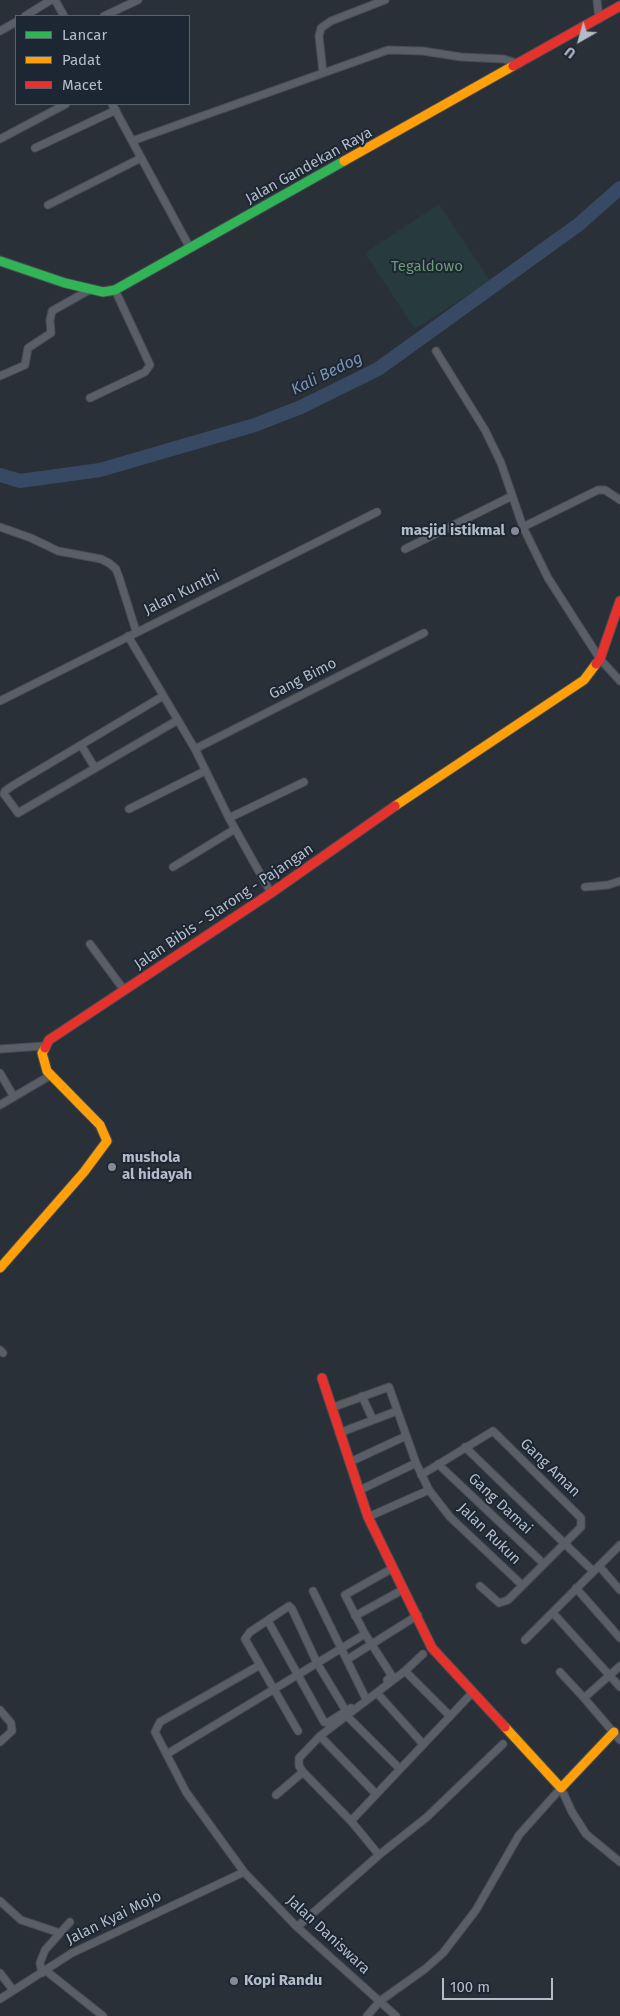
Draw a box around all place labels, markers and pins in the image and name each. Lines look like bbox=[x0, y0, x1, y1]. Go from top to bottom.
place label: masjid istikmal bbox=[401, 522, 505, 540]
marker: masjid istikmal bbox=[509, 525, 521, 537]
place label: mushola al hidayah bbox=[122, 1149, 192, 1184]
marker: mushola al hidayah bbox=[106, 1161, 118, 1173]
place label: Kopi Randu bbox=[244, 1972, 322, 1990]
marker: Kopi Randu bbox=[228, 1975, 240, 1987]

